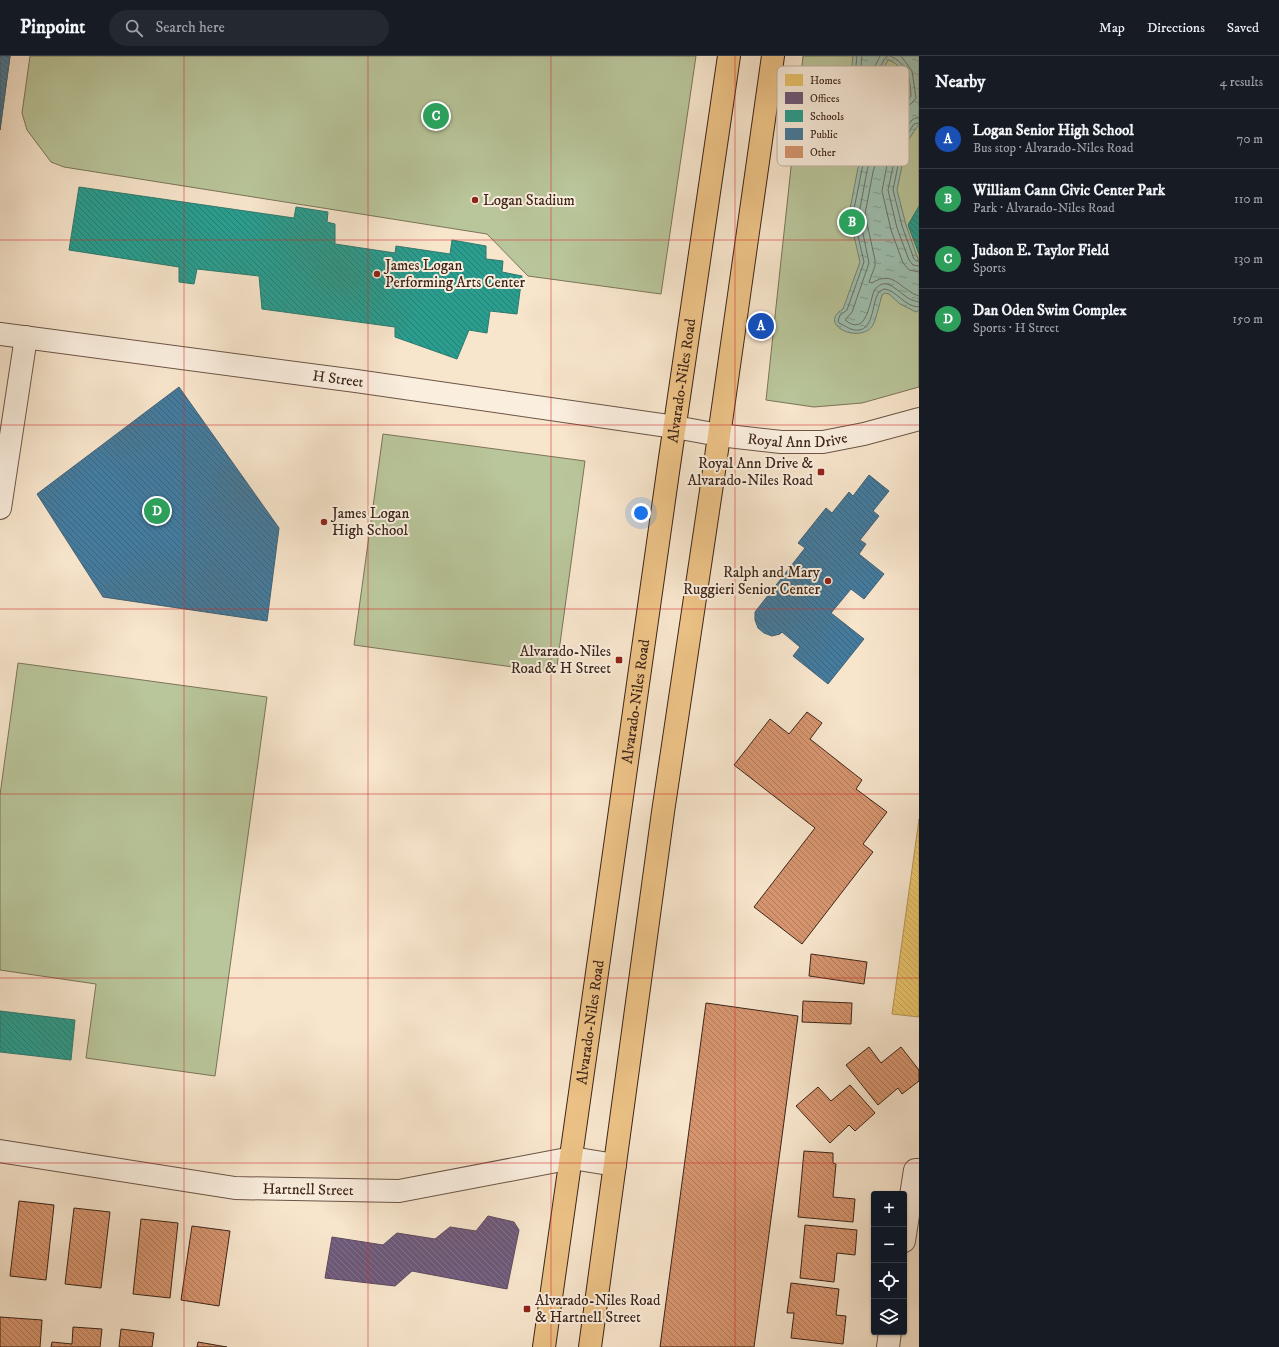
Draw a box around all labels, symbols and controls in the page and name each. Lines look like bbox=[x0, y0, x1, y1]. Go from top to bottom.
search box bbox=[109, 10, 389, 46]
text: Pinpoint bbox=[20, 16, 85, 39]
icon: search bbox=[123, 17, 145, 39]
text: Search here bbox=[155, 18, 225, 37]
text: Map bbox=[1099, 19, 1125, 37]
text: Directions bbox=[1147, 19, 1205, 37]
text: Saved bbox=[1227, 19, 1259, 37]
legend bbox=[777, 66, 909, 166]
text: Nearby bbox=[935, 71, 985, 93]
text: Homes bbox=[810, 74, 841, 88]
text: 4 results bbox=[1220, 74, 1263, 90]
text: Offices bbox=[810, 92, 840, 106]
pin: C bbox=[423, 101, 449, 131]
text: Schools bbox=[810, 110, 844, 124]
text: Logan Senior High School bbox=[973, 121, 1134, 140]
text: Public bbox=[810, 128, 838, 142]
text: A bbox=[944, 131, 952, 147]
text: 70 m bbox=[1237, 131, 1263, 147]
text: Bus stop · Alvarado-Niles Road bbox=[973, 140, 1133, 156]
text: Other bbox=[810, 146, 837, 160]
text: William Cann Civic Center Park bbox=[973, 181, 1165, 200]
place label: Logan Stadium bbox=[483, 191, 575, 210]
text: B bbox=[944, 191, 952, 207]
text: 110 m bbox=[1234, 191, 1263, 207]
marker: Logan Stadium bbox=[470, 195, 480, 205]
text: Park · Alvarado-Niles Road bbox=[973, 200, 1115, 216]
pin: B bbox=[839, 207, 865, 237]
text: Judson E. Taylor Field bbox=[973, 241, 1109, 260]
text: C bbox=[944, 251, 952, 267]
text: 130 m bbox=[1234, 251, 1263, 267]
place label: James Logan Performing Arts Center bbox=[383, 256, 525, 292]
text: Sports bbox=[973, 260, 1006, 276]
marker: James Logan Performing Arts Center bbox=[372, 269, 382, 279]
text: Dan Oden Swim Complex bbox=[973, 301, 1127, 320]
pin: A bbox=[748, 311, 774, 341]
text: D bbox=[943, 311, 953, 327]
text: 150 m bbox=[1232, 311, 1263, 327]
street label: Alvarado-Niles Road bbox=[663, 317, 700, 444]
text: Sports · H Street bbox=[973, 320, 1059, 336]
street label: H Street bbox=[311, 366, 365, 392]
street label: Royal Ann Drive bbox=[746, 428, 849, 452]
place label: Royal Ann Drive & Alvarado-Niles Road bbox=[688, 454, 814, 490]
marker: Royal Ann Drive & Alvarado-Niles Road bbox=[816, 467, 826, 477]
pin: D bbox=[144, 496, 170, 526]
your location bbox=[631, 503, 651, 523]
place label: James Logan High School bbox=[330, 504, 409, 540]
marker: James Logan High School bbox=[319, 517, 329, 527]
place label: Ralph and Mary Ruggieri Senior Center bbox=[683, 563, 821, 599]
marker: Ralph and Mary Ruggieri Senior Center bbox=[823, 576, 833, 586]
street label: Alvarado-Niles Road bbox=[618, 638, 654, 765]
place label: Alvarado-Niles Road & H Street bbox=[511, 642, 611, 678]
marker: Alvarado-Niles Road & H Street bbox=[614, 655, 624, 665]
street label: Alvarado-Niles Road bbox=[572, 958, 609, 1086]
street label: Hartnell Street bbox=[262, 1180, 354, 1200]
map controls bbox=[871, 1191, 907, 1335]
button: + bbox=[871, 1191, 907, 1227]
button: − bbox=[871, 1227, 907, 1263]
button: locate bbox=[871, 1263, 907, 1299]
place label: Alvarado-Niles Road & Hartnell Street bbox=[535, 1291, 661, 1327]
button: layers bbox=[871, 1299, 907, 1335]
marker: Alvarado-Niles Road & Hartnell Street bbox=[522, 1304, 532, 1314]

